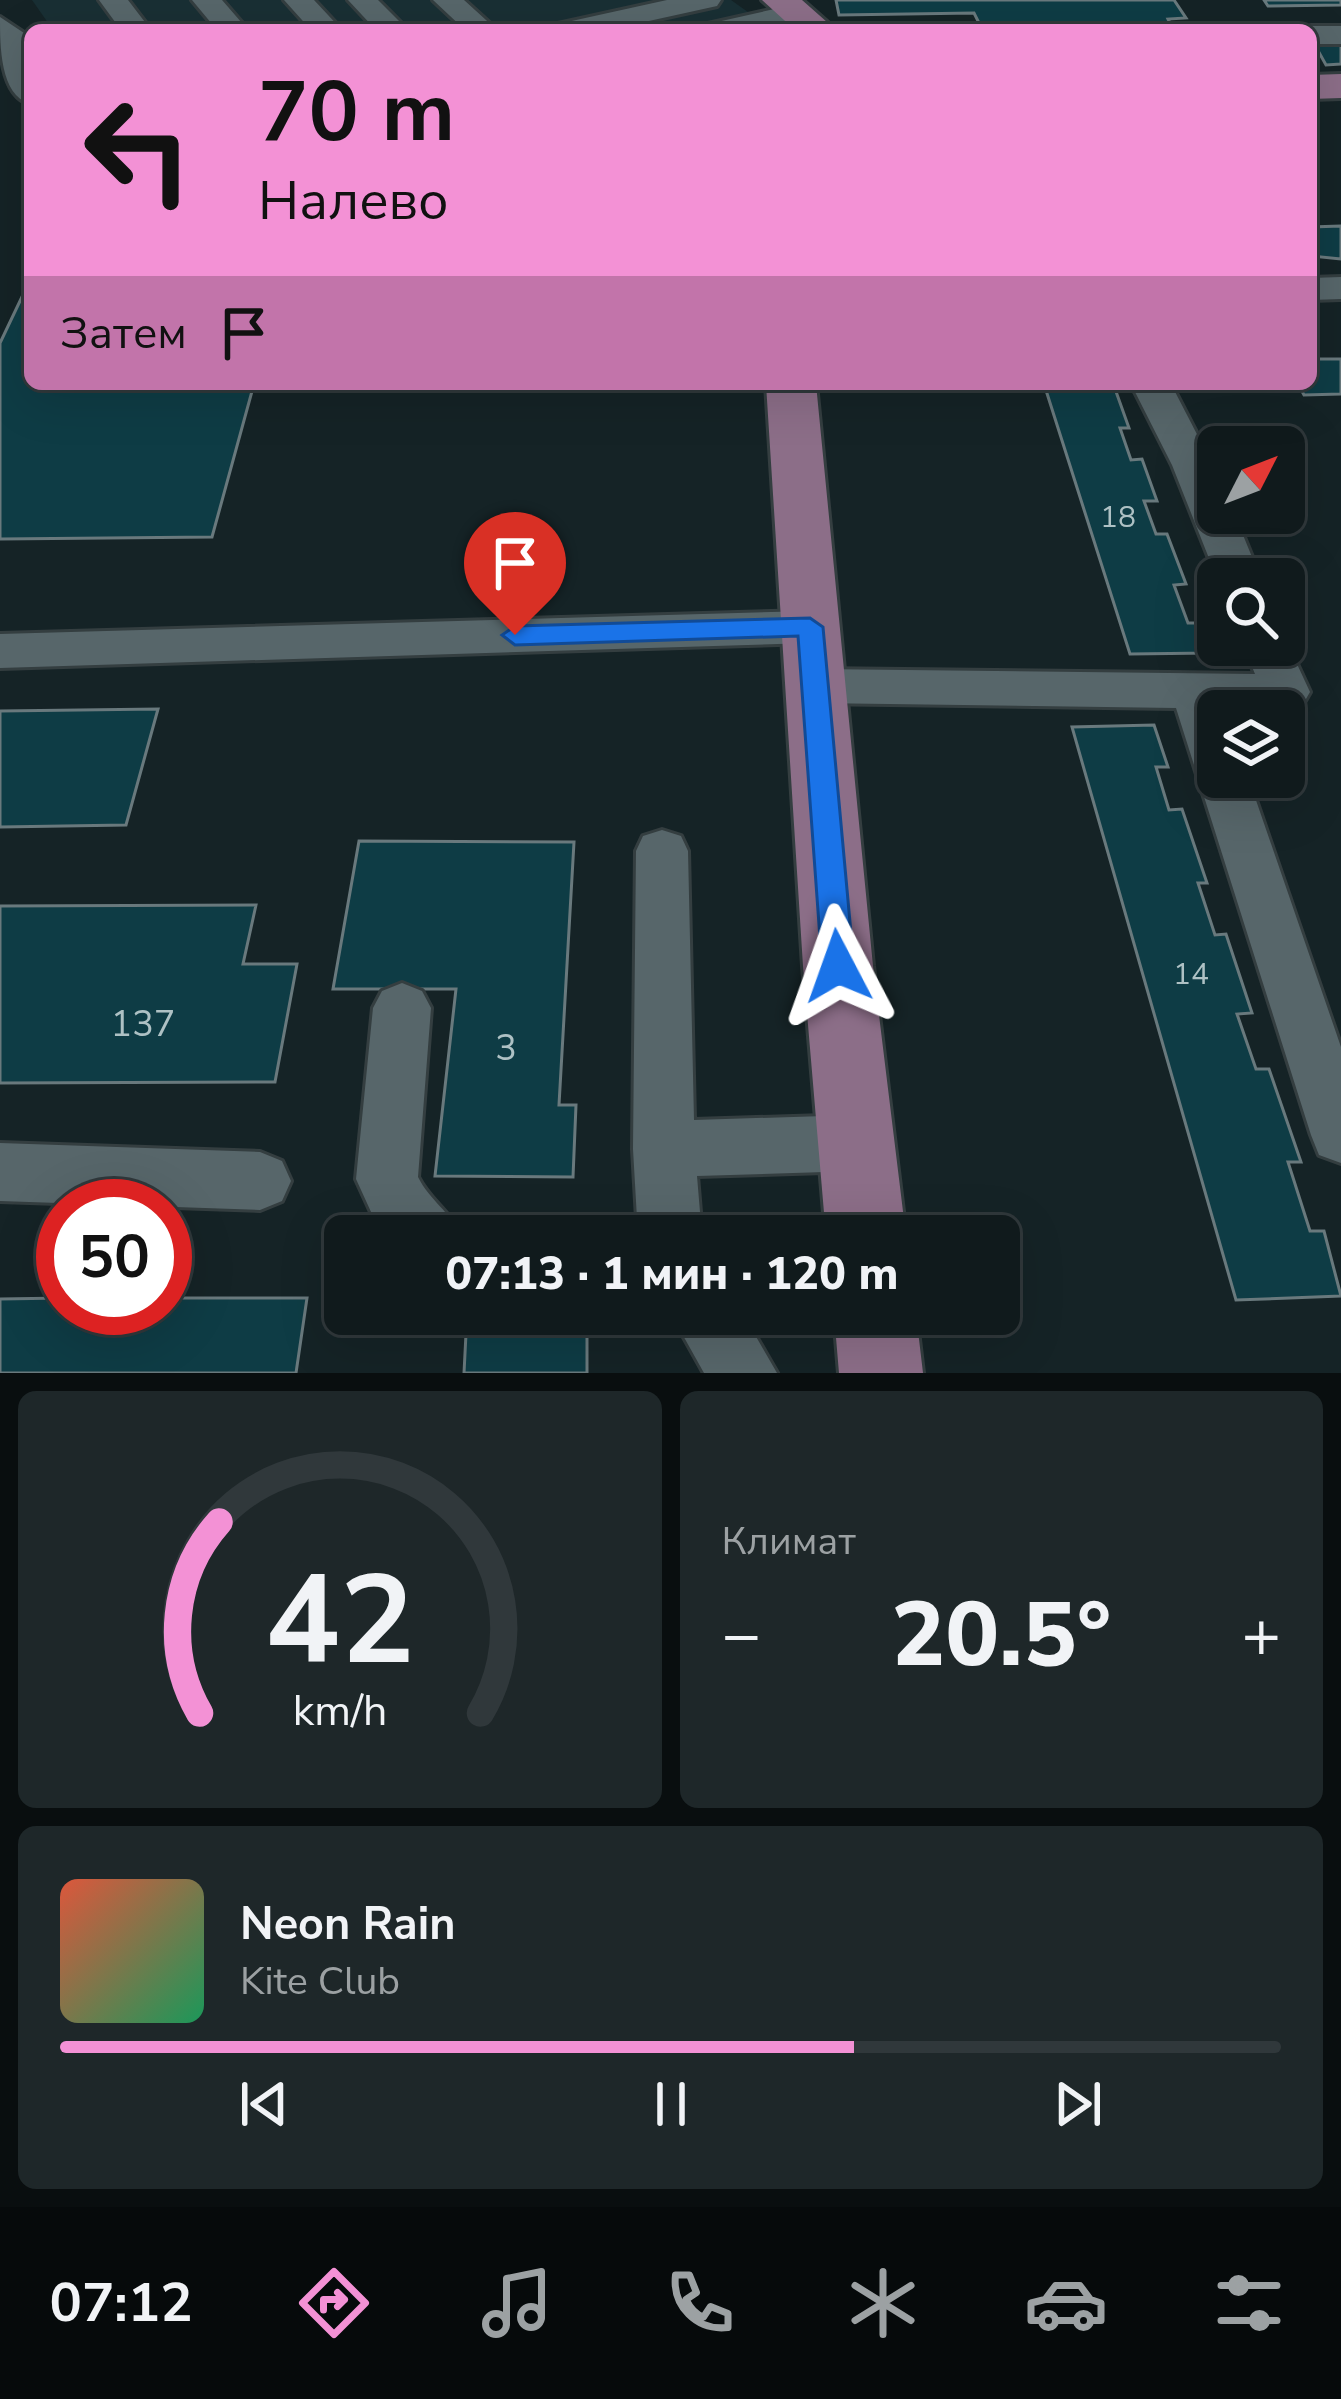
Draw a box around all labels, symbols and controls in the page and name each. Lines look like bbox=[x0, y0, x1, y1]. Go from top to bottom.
text: 70 m bbox=[258, 55, 455, 170]
icon: left bbox=[60, 72, 216, 228]
text: Налево bbox=[258, 164, 449, 238]
icon: arrive bbox=[211, 300, 277, 366]
text: Затем bbox=[60, 303, 187, 364]
north arrow bbox=[1197, 426, 1305, 534]
map controls bbox=[1197, 426, 1305, 798]
house number: 18 bbox=[1100, 497, 1136, 538]
pin bbox=[464, 512, 566, 635]
icon: arrive bbox=[482, 530, 548, 596]
button: search bbox=[1197, 558, 1305, 666]
button: layers bbox=[1197, 690, 1305, 798]
position arrow bbox=[775, 903, 901, 1029]
house number: 14 bbox=[1173, 954, 1209, 995]
house number: 137 bbox=[111, 1000, 175, 1049]
house number: 3 bbox=[495, 1024, 517, 1073]
speed limit sign: 50 bbox=[36, 1179, 192, 1335]
text: 07:13 · 1 мин · 120 m bbox=[445, 1244, 899, 1305]
text: Климат bbox=[722, 1515, 856, 1568]
text: 42 bbox=[265, 1536, 415, 1706]
text: 20.5° bbox=[891, 1574, 1111, 1697]
text: − bbox=[722, 1590, 761, 1680]
text: + bbox=[1241, 1590, 1281, 1680]
text: km/h bbox=[292, 1681, 387, 1739]
text: Neon Rain bbox=[240, 1894, 456, 1955]
text: Kite Club bbox=[240, 1955, 400, 2008]
icon: previous bbox=[231, 2071, 297, 2137]
icon: pause bbox=[638, 2071, 704, 2137]
icon: next bbox=[1045, 2071, 1111, 2137]
icon: directions bbox=[292, 2261, 376, 2345]
icon: music bbox=[475, 2261, 559, 2345]
icon: phone bbox=[658, 2261, 742, 2345]
icon: climate bbox=[841, 2261, 925, 2345]
icon: car bbox=[1024, 2261, 1108, 2345]
icon: filters bbox=[1207, 2261, 1291, 2345]
text: 07:12 bbox=[50, 2266, 193, 2340]

